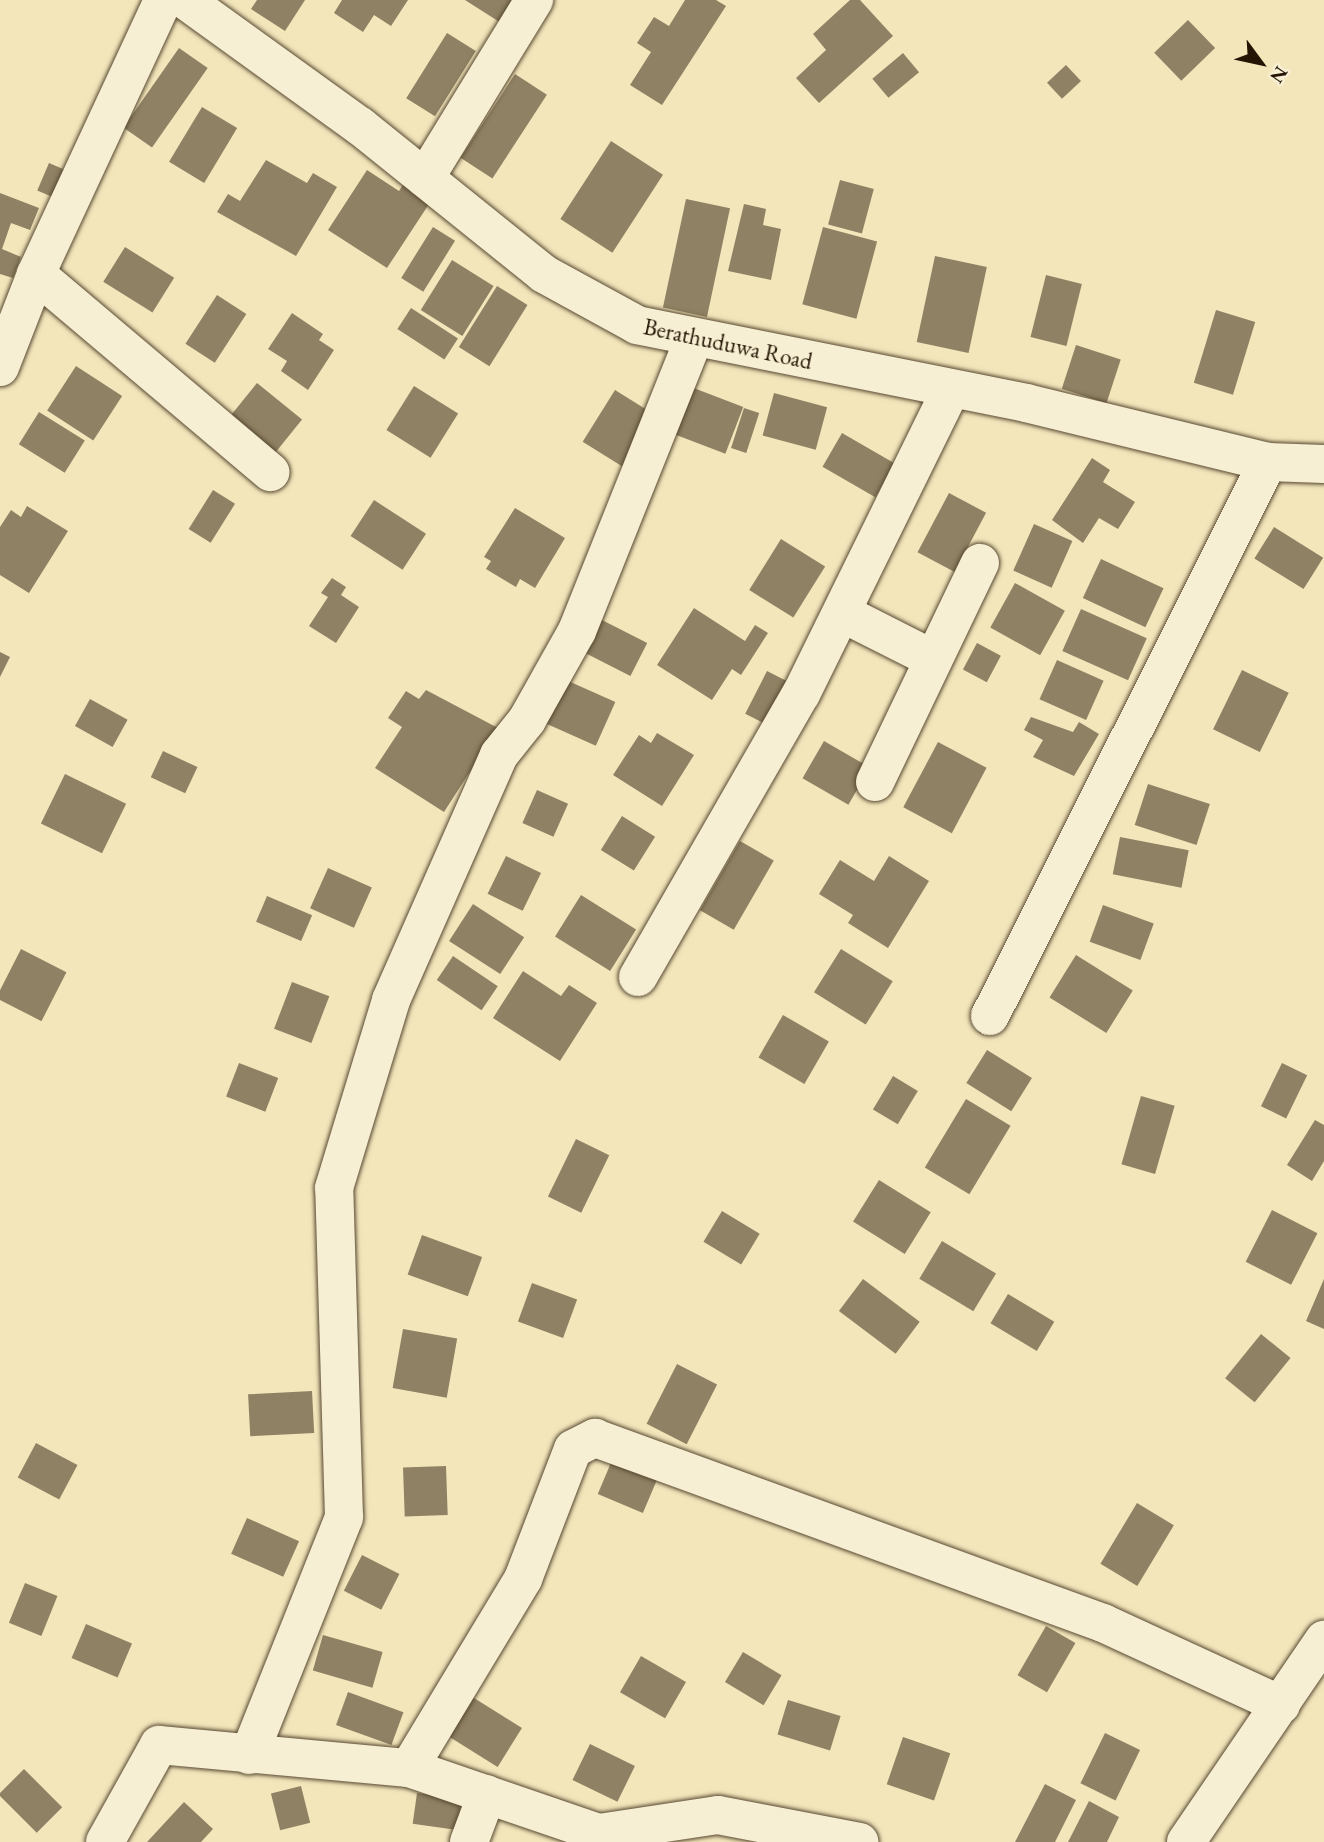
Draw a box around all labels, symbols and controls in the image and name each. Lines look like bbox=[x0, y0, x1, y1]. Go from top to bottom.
north arrow bbox=[1226, 28, 1296, 98]
text: N bbox=[1264, 61, 1294, 88]
street label: Berathuduwa Road bbox=[641, 313, 815, 375]

